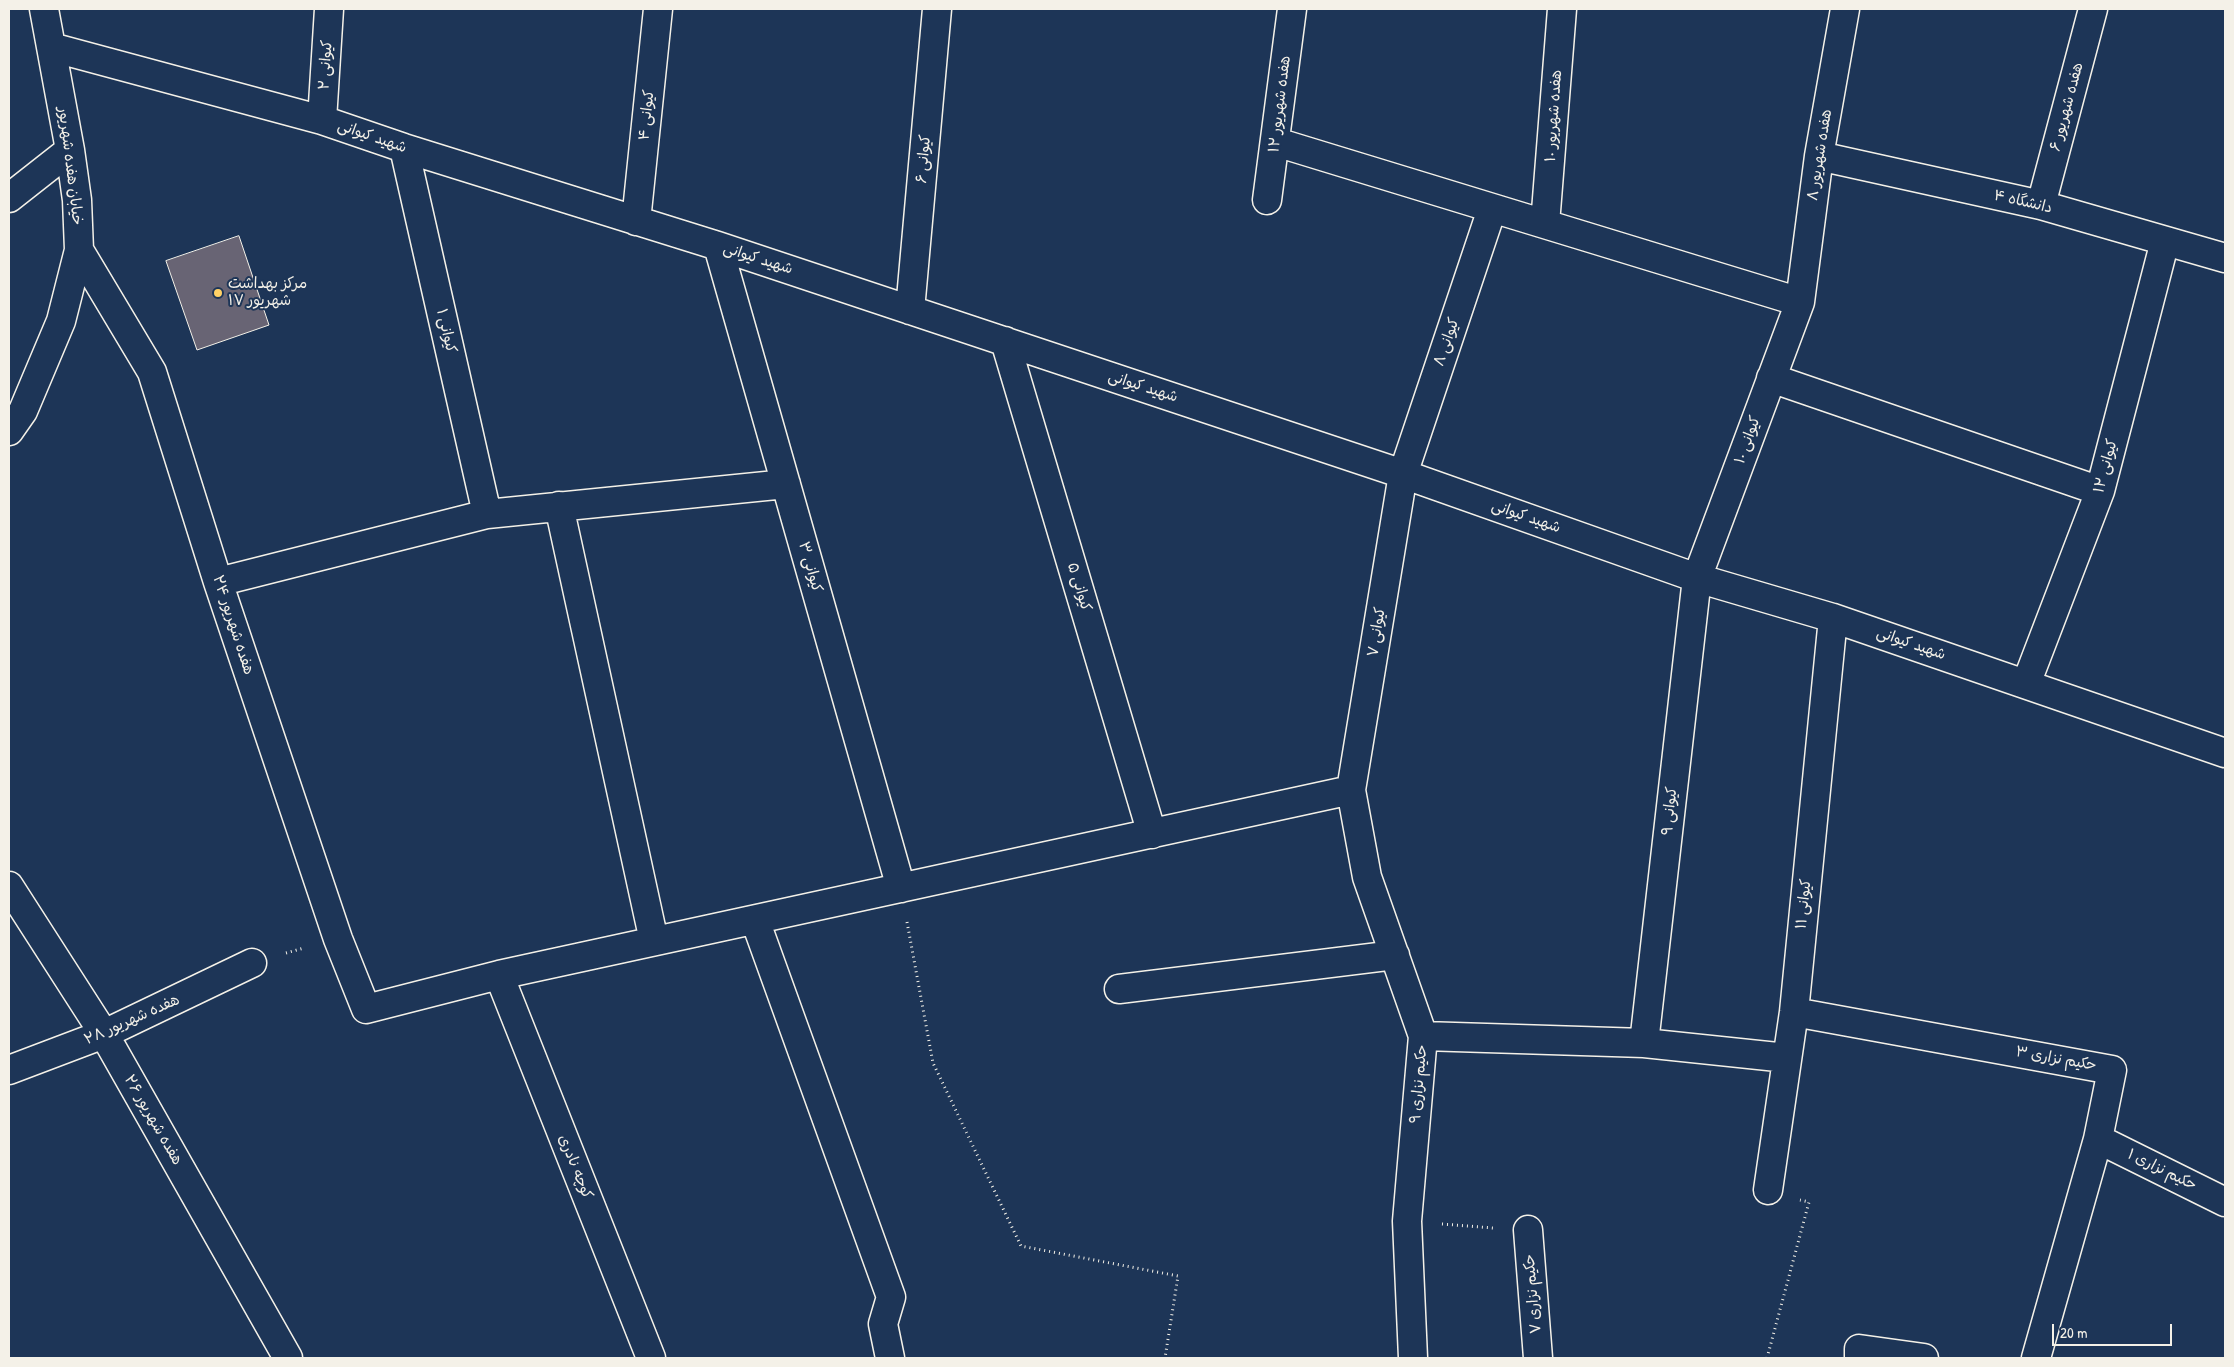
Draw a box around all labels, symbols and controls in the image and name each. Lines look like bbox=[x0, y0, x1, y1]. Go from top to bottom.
street label: کیوانی ۲ bbox=[315, 40, 337, 90]
street label: هفده شهریور ۱۲ bbox=[1265, 54, 1295, 154]
street label: هفده شهریور ۶ bbox=[2047, 61, 2087, 153]
street label: هفده شهریور ۱۰ bbox=[1542, 69, 1566, 163]
street label: کیوانی ۴ bbox=[635, 89, 659, 141]
street label: خیابان هفده شهریور bbox=[54, 106, 86, 226]
street label: هفده شهریور ۸ bbox=[1804, 108, 1836, 202]
street label: شهید کیوانی bbox=[335, 117, 409, 157]
street label: کیوانی ۶ bbox=[913, 134, 935, 184]
street label: دانشگاه ۴ bbox=[1992, 187, 2054, 217]
street label: شهید کیوانی bbox=[721, 239, 795, 279]
place label: مرکز بهداشت ۱۷ شهریور bbox=[228, 275, 307, 310]
marker: مرکز بهداشت ۱۷ شهریور bbox=[212, 287, 224, 299]
street label: کیوانی ۱ bbox=[432, 307, 460, 355]
street label: کیوانی ۸ bbox=[1430, 315, 1464, 369]
street label: شهید کیوانی bbox=[1106, 367, 1180, 407]
street label: کیوانی ۱۰ bbox=[1731, 413, 1765, 467]
street label: کیوانی ۱۲ bbox=[2090, 437, 2122, 495]
street label: شهید کیوانی bbox=[1489, 497, 1563, 537]
street label: کیوانی ۳ bbox=[794, 540, 826, 594]
street label: کیوانی ۵ bbox=[1063, 560, 1095, 614]
street label: هفده شهریور ۲۴ bbox=[208, 573, 258, 677]
street label: کیوانی ۷ bbox=[1364, 606, 1390, 658]
street label: شهید کیوانی bbox=[1874, 624, 1948, 664]
street label: کیوانی ۹ bbox=[1658, 786, 1682, 836]
street label: کیوانی ۱۱ bbox=[1792, 878, 1816, 930]
street label: هفده شهریور ۲۸ bbox=[81, 991, 183, 1049]
street label: حکیم نزاری ۳ bbox=[2014, 1043, 2098, 1075]
street label: حکیم نزاری ۹ bbox=[1407, 1044, 1431, 1124]
street label: هفده شهریور ۲۶ bbox=[120, 1072, 186, 1168]
street label: کوچه نادری bbox=[554, 1132, 596, 1202]
street label: حکیم نزاری ۱ bbox=[2124, 1145, 2200, 1195]
street label: حکیم نزاری ۷ bbox=[1521, 1253, 1545, 1335]
scale bar bbox=[2054, 1314, 2174, 1346]
text: 20 m bbox=[2060, 1322, 2087, 1343]

